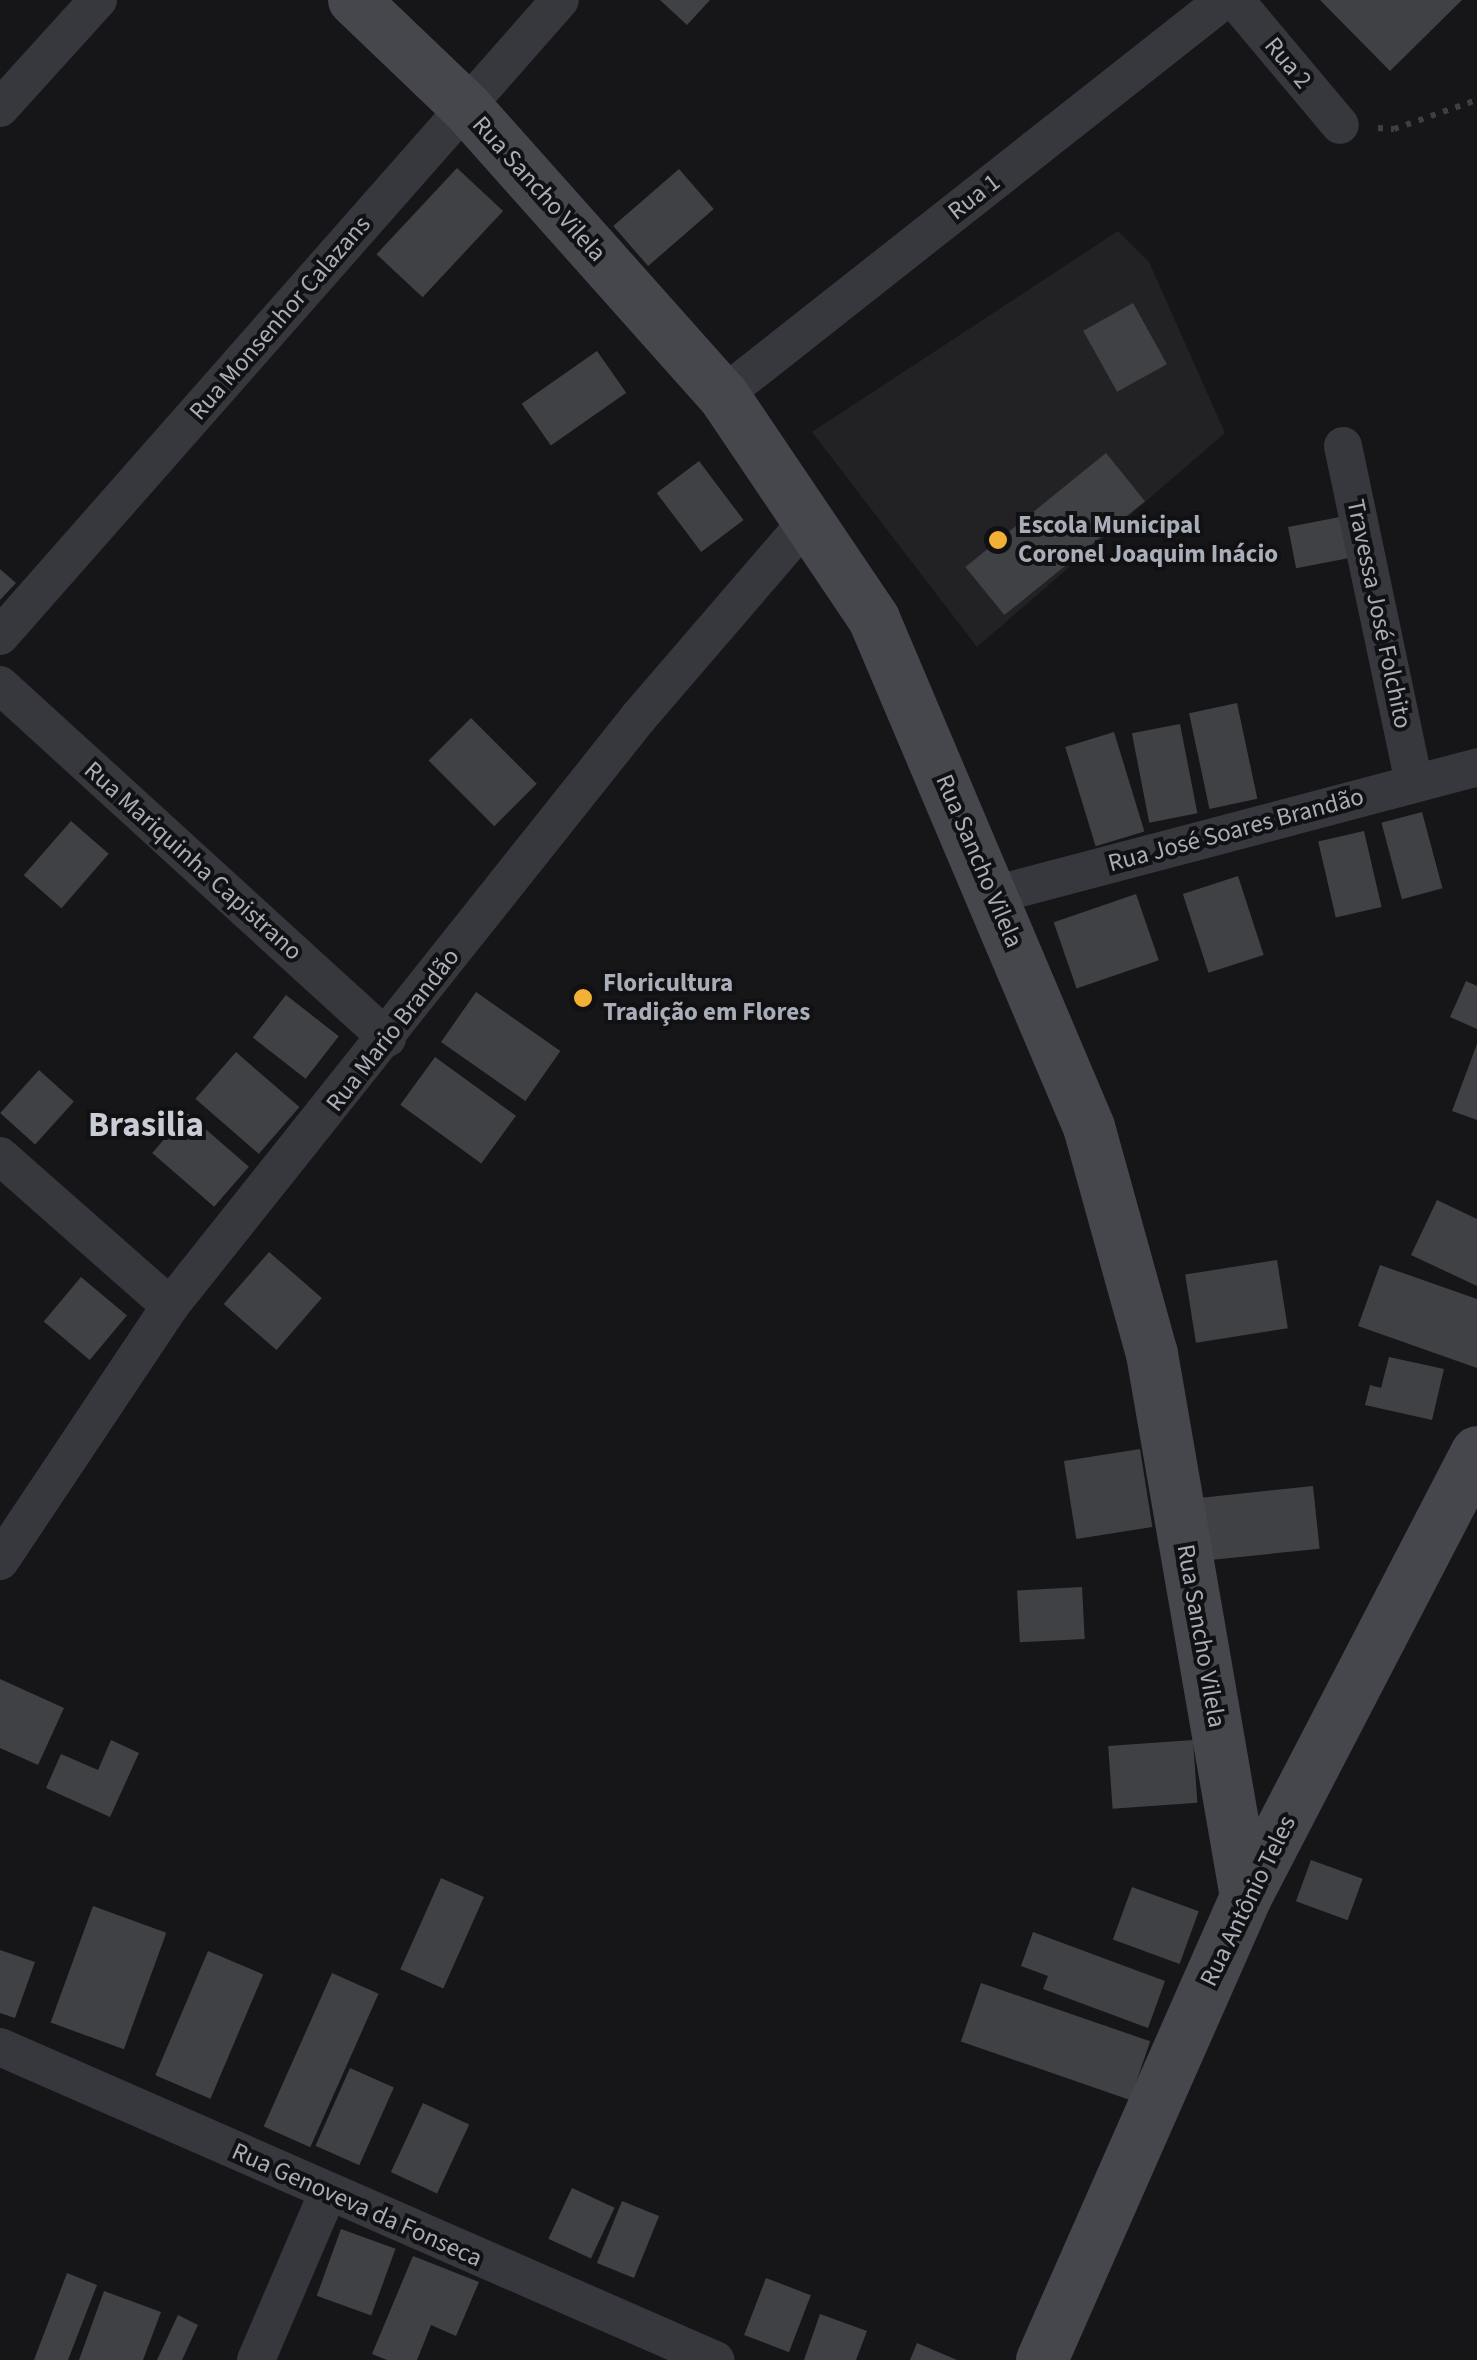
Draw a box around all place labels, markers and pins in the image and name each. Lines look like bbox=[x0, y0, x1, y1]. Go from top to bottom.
place label: Escola Municipal Coronel Joaquim Inácio bbox=[1018, 511, 1278, 570]
marker: Escola Municipal Coronel Joaquim Inácio bbox=[987, 529, 1009, 551]
place label: Floricultura Tradição em Flores bbox=[603, 969, 810, 1028]
marker: Floricultura Tradição em Flores bbox=[572, 987, 594, 1009]

